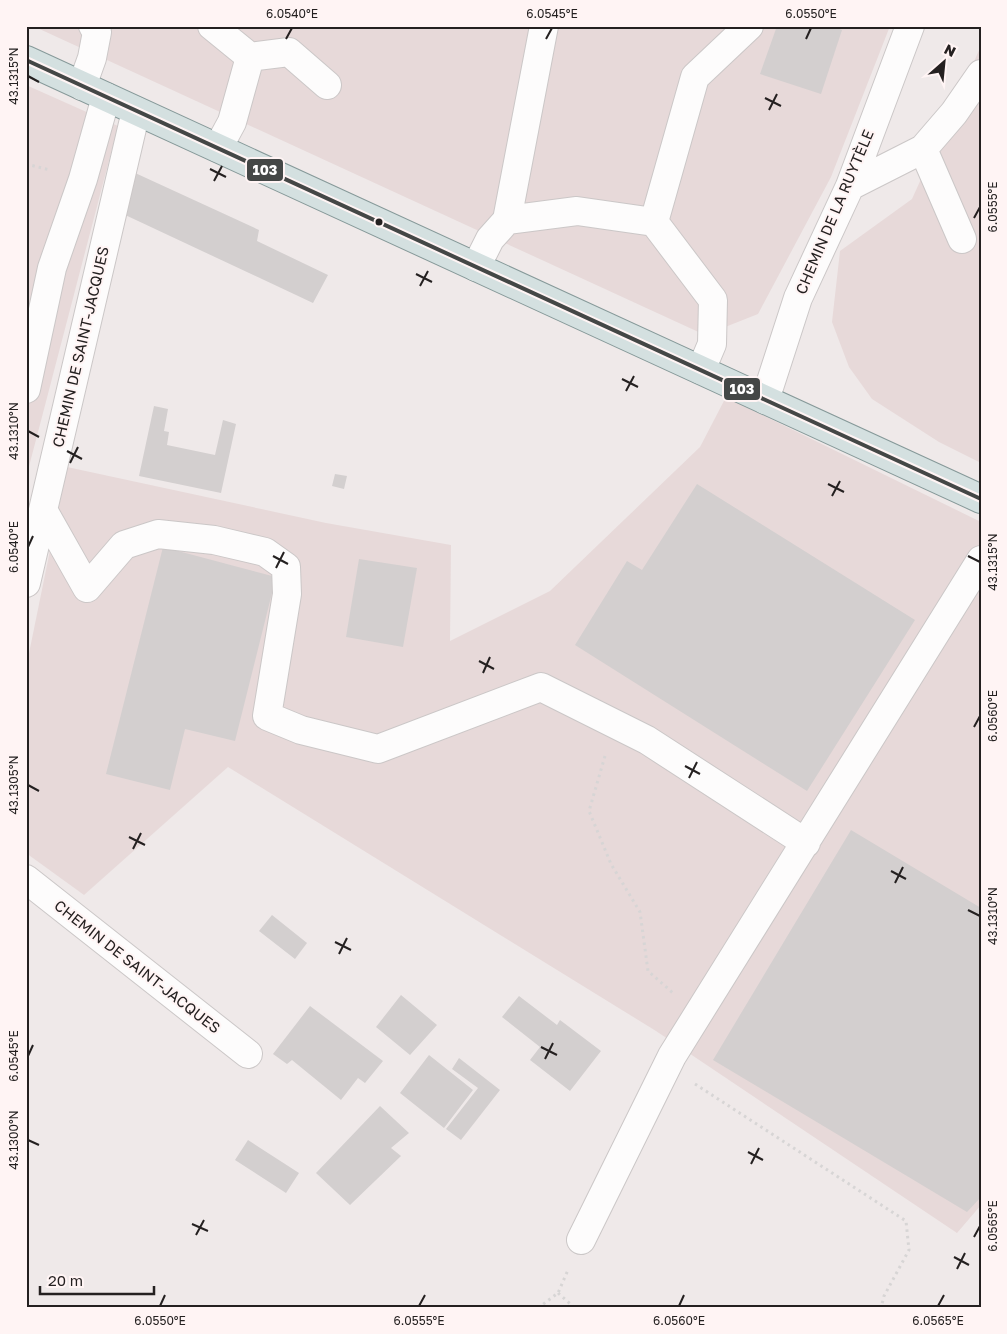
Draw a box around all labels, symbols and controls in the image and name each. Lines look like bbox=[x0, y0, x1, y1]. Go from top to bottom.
text: 6.0540°E bbox=[266, 6, 318, 21]
text: 6.0545°E bbox=[526, 6, 578, 21]
text: 6.0550°E bbox=[785, 6, 837, 21]
north arrow bbox=[920, 38, 970, 88]
text: N bbox=[942, 40, 959, 60]
text: 43.1315°N bbox=[6, 47, 21, 105]
street label: CHEMIN DE LA RUYTÈLE bbox=[791, 127, 877, 297]
line badge: 103 bbox=[246, 158, 284, 182]
text: 103 bbox=[253, 161, 277, 178]
text: 6.0555°E bbox=[985, 181, 1000, 233]
unlabelled marker bbox=[374, 217, 384, 227]
street label: CHEMIN DE SAINT-JACQUES bbox=[48, 245, 112, 449]
line badge: 103 bbox=[723, 377, 761, 401]
text: 103 bbox=[730, 380, 754, 397]
text: 43.1310°N bbox=[6, 402, 21, 460]
text: 6.0540°E bbox=[6, 521, 21, 573]
text: 43.1315°N bbox=[985, 533, 1000, 591]
text: 6.0560°E bbox=[985, 690, 1000, 742]
text: 43.1305°N bbox=[6, 756, 21, 814]
text: 43.1310°N bbox=[985, 887, 1000, 945]
street label: CHEMIN DE SAINT-JACQUES bbox=[51, 896, 224, 1037]
text: 6.0545°E bbox=[6, 1030, 21, 1082]
text: 43.1300°N bbox=[6, 1110, 21, 1170]
text: 6.0565°E bbox=[985, 1200, 1000, 1252]
scale bar bbox=[40, 1264, 154, 1296]
text: 20 m bbox=[48, 1271, 83, 1289]
text: 6.0550°E bbox=[134, 1313, 186, 1328]
text: 6.0555°E bbox=[393, 1313, 445, 1328]
text: 6.0560°E bbox=[653, 1313, 705, 1328]
text: 6.0565°E bbox=[912, 1313, 964, 1328]

